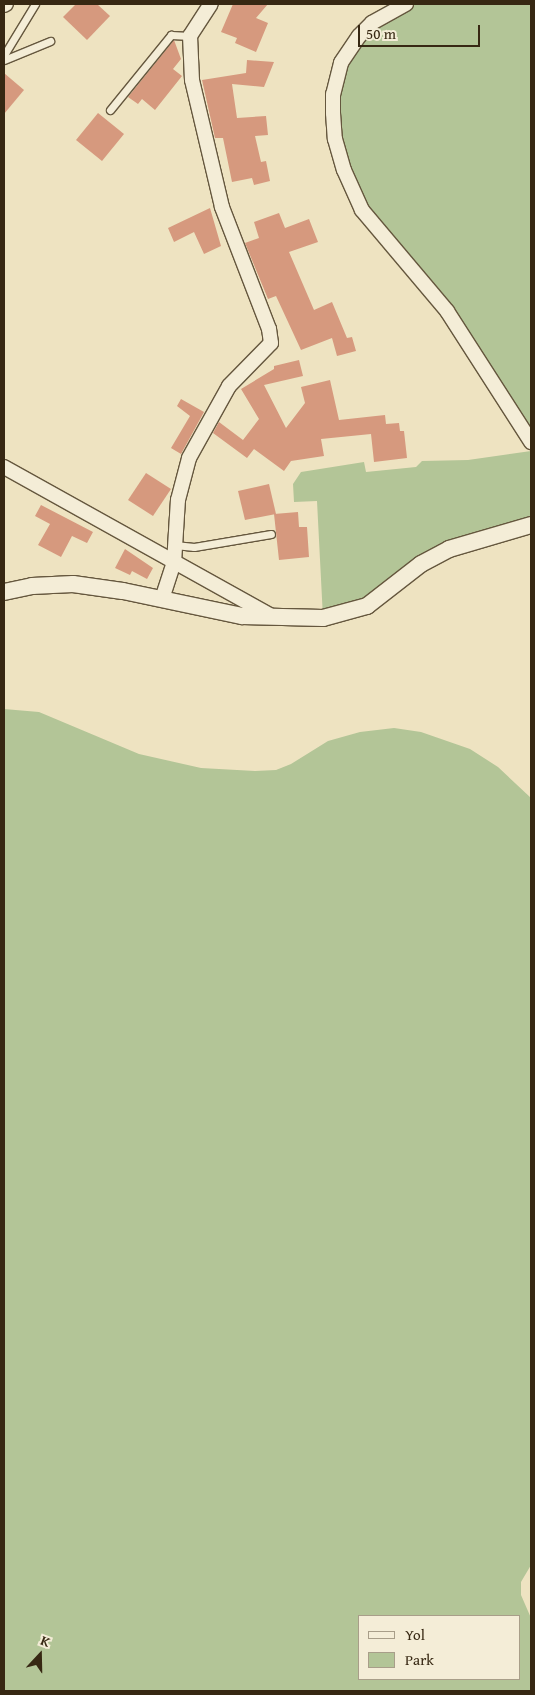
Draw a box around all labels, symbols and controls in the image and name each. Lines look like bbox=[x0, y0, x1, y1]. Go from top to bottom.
scale bar bbox=[360, 15, 482, 47]
text: 50 m bbox=[366, 23, 396, 44]
legend bbox=[358, 1615, 520, 1680]
text: Yol bbox=[405, 1624, 425, 1645]
north arrow bbox=[15, 1630, 65, 1680]
text: K bbox=[38, 1630, 53, 1652]
text: Park bbox=[405, 1649, 434, 1670]

